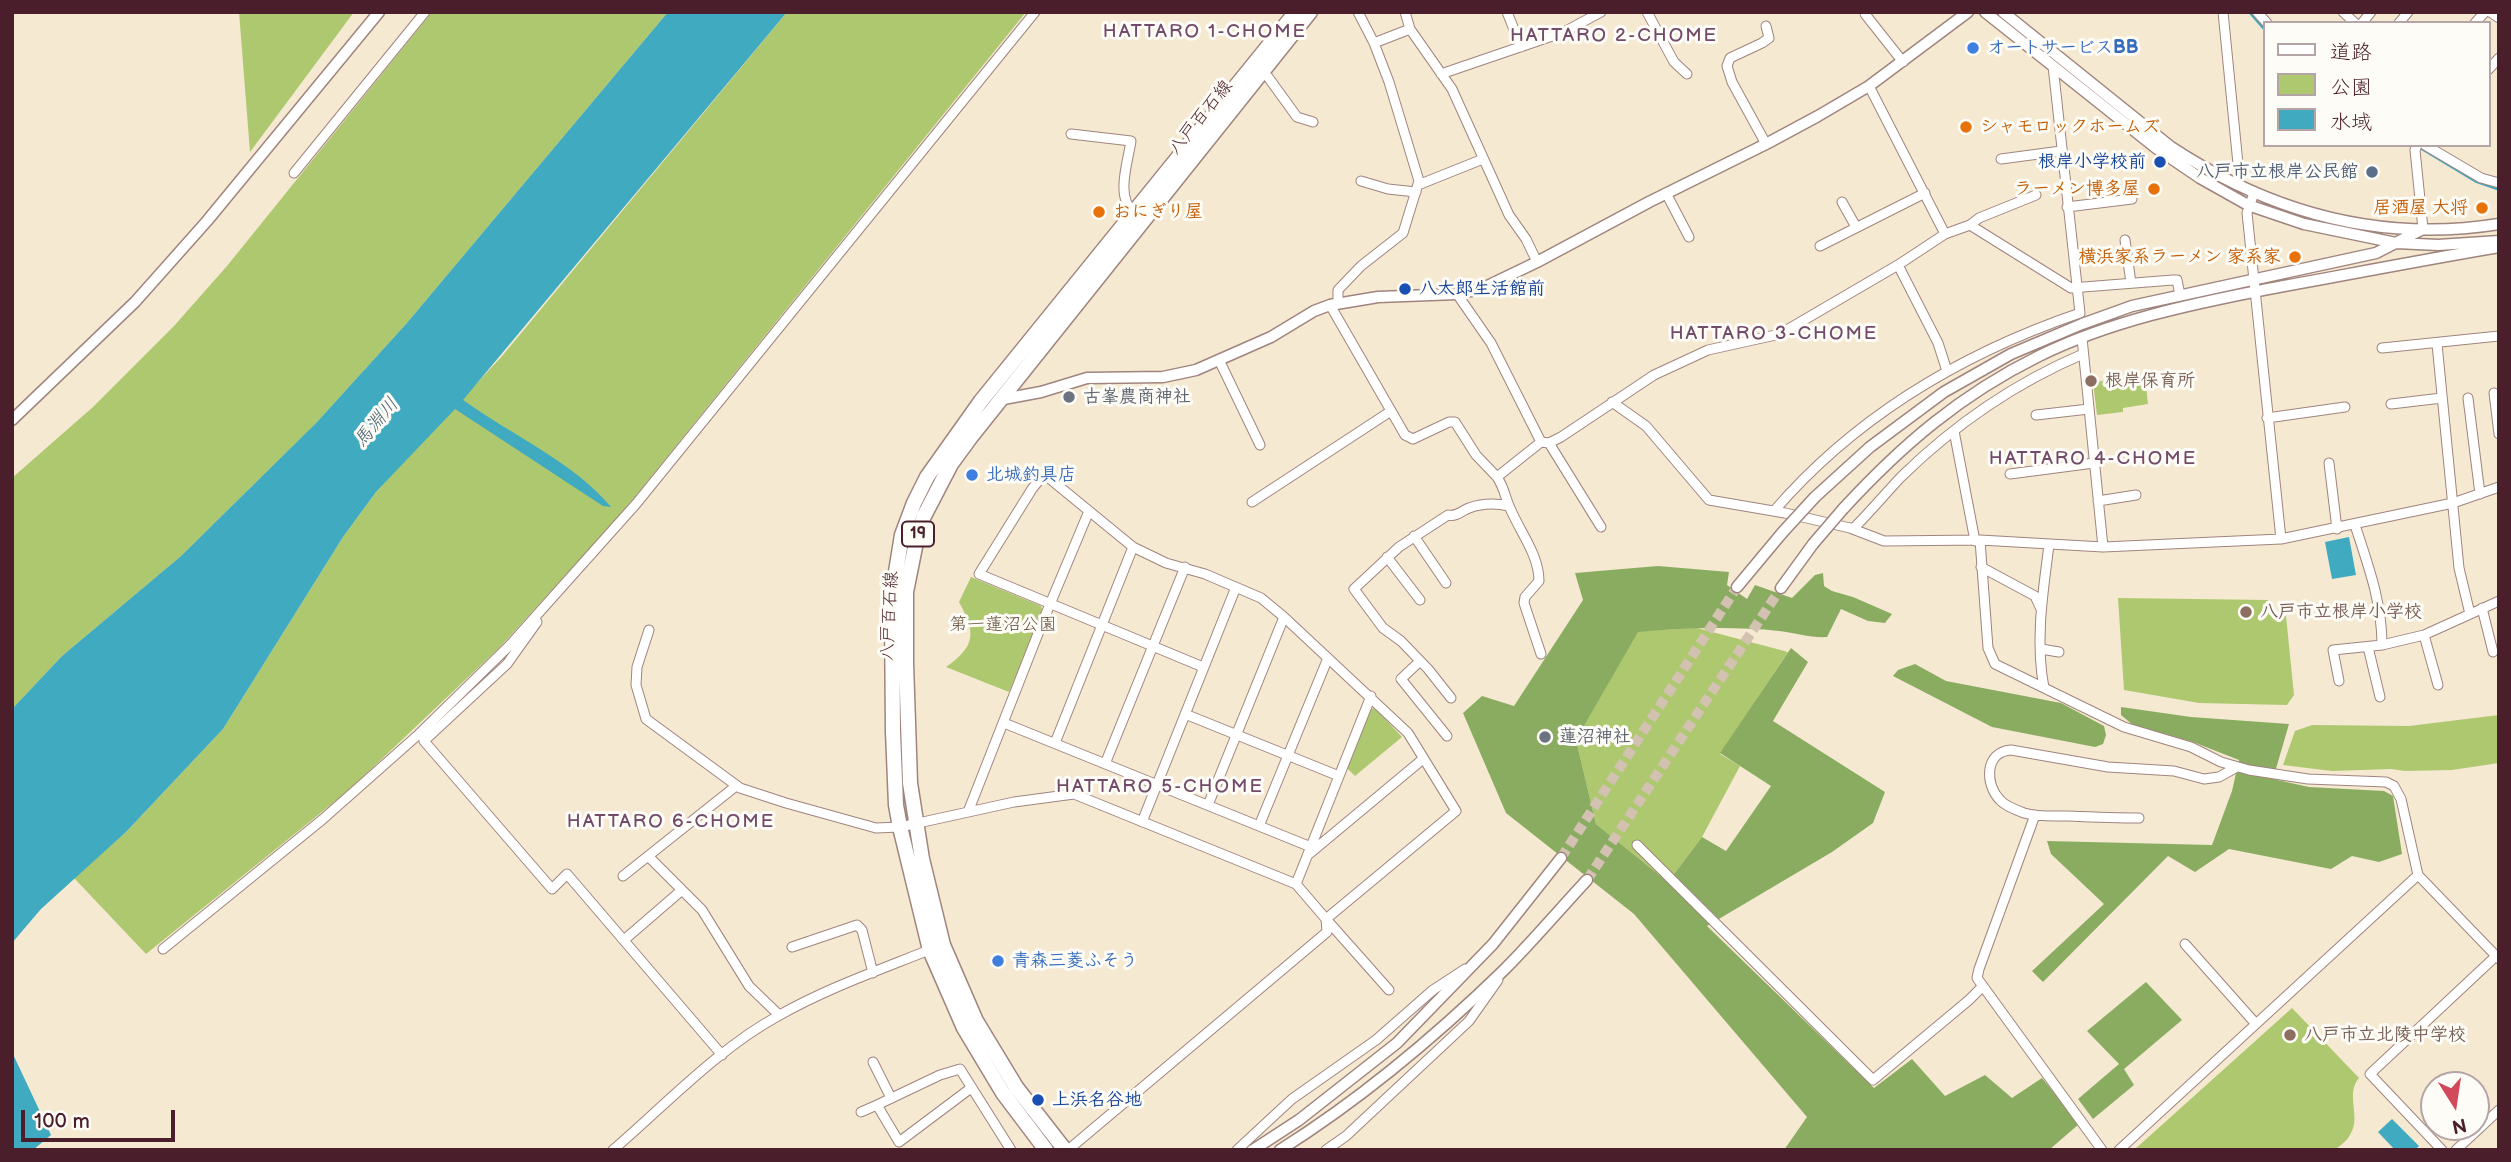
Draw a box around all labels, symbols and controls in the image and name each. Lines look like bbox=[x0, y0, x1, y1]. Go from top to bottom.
district label: HATTARO 1-CHOME bbox=[1105, 21, 1305, 43]
legend bbox=[2262, 21, 2490, 147]
district label: HATTARO 2-CHOME bbox=[1512, 25, 1716, 47]
place label: オートサービスBB bbox=[1987, 37, 2138, 59]
marker: オートサービスBB bbox=[1965, 40, 1981, 56]
text: 道路 bbox=[2330, 40, 2372, 65]
text: 公園 bbox=[2330, 75, 2372, 100]
street label: 八戸百石線 bbox=[1164, 76, 1238, 160]
text: 水域 bbox=[2330, 110, 2372, 135]
place label: シャモロックホームズ bbox=[1980, 116, 2160, 138]
marker: シャモロックホームズ bbox=[1958, 119, 1974, 135]
place label: 根岸小学校前 bbox=[2038, 151, 2146, 173]
marker: 根岸小学校前 bbox=[2152, 154, 2168, 170]
place label: 八戸市立根岸公民館 bbox=[2196, 161, 2358, 183]
marker: 八戸市立根岸公民館 bbox=[2364, 164, 2380, 180]
place label: ラーメン博多屋 bbox=[2014, 178, 2140, 200]
marker: ラーメン博多屋 bbox=[2146, 181, 2162, 197]
place label: 居酒屋 大将 bbox=[2373, 197, 2468, 219]
marker: 居酒屋 大将 bbox=[2474, 200, 2490, 216]
place label: おにぎり屋 bbox=[1113, 201, 1203, 223]
marker: おにぎり屋 bbox=[1091, 204, 1107, 220]
place label: 横浜家系ラーメン 家系家 bbox=[2078, 246, 2281, 268]
marker: 横浜家系ラーメン 家系家 bbox=[2287, 249, 2303, 265]
place label: 八太郎生活館前 bbox=[1419, 278, 1545, 300]
marker: 八太郎生活館前 bbox=[1397, 281, 1413, 297]
district label: HATTARO 3-CHOME bbox=[1672, 323, 1876, 345]
place label: 根岸保育所 bbox=[2105, 370, 2195, 392]
marker: 根岸保育所 bbox=[2083, 373, 2099, 389]
place label: 古峯農商神社 bbox=[1083, 386, 1191, 408]
marker: 古峯農商神社 bbox=[1061, 389, 1077, 405]
water label: 馬淵川 bbox=[350, 394, 404, 452]
district label: HATTARO 4-CHOME bbox=[1991, 448, 2195, 470]
place label: 北城釣具店 bbox=[986, 464, 1076, 486]
marker: 北城釣具店 bbox=[964, 467, 980, 483]
road number: 19 bbox=[902, 522, 934, 547]
street label: 八戸百石線 bbox=[877, 570, 903, 662]
place label: 八戸市立根岸小学校 bbox=[2260, 601, 2422, 623]
marker: 八戸市立根岸小学校 bbox=[2238, 604, 2254, 620]
park label: 第一蓮沼公園 bbox=[949, 614, 1057, 636]
place label: 蓮沼神社 bbox=[1559, 726, 1631, 748]
marker: 蓮沼神社 bbox=[1537, 729, 1553, 745]
district label: HATTARO 5-CHOME bbox=[1058, 776, 1262, 798]
district label: HATTARO 6-CHOME bbox=[569, 811, 773, 833]
place label: 青森三菱ふそう bbox=[1012, 950, 1138, 972]
marker: 青森三菱ふそう bbox=[990, 953, 1006, 969]
place label: 八戸市立北陵中学校 bbox=[2304, 1024, 2466, 1046]
marker: 八戸市立北陵中学校 bbox=[2282, 1027, 2298, 1043]
north arrow bbox=[2420, 1071, 2490, 1141]
place label: 上浜名谷地 bbox=[1052, 1089, 1142, 1111]
marker: 上浜名谷地 bbox=[1030, 1092, 1046, 1108]
scale bar bbox=[24, 1096, 178, 1140]
text: 100 m bbox=[34, 1109, 90, 1134]
text: N bbox=[2450, 1112, 2468, 1138]

